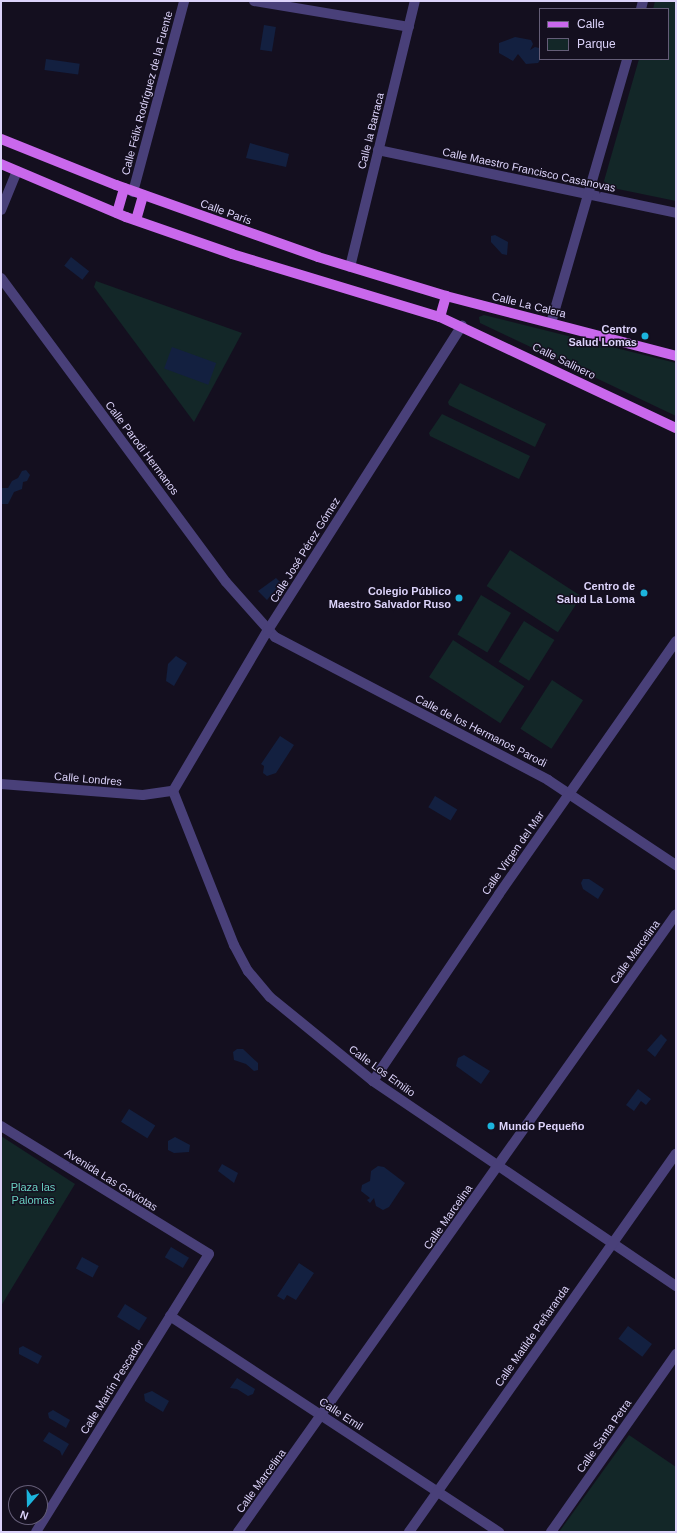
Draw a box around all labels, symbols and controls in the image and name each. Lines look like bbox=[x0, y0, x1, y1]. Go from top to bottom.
legend bbox=[539, 8, 669, 60]
street label: Calle Félix Rodríguez de la Fuente bbox=[119, 9, 175, 177]
text: Calle bbox=[577, 17, 604, 31]
text: Parque bbox=[577, 37, 616, 51]
street label: Calle la Barraca bbox=[355, 91, 387, 171]
street label: Calle Maestro Francisco Casanovas bbox=[441, 145, 617, 195]
street label: Calle París bbox=[198, 197, 254, 227]
street label: Calle La Calera bbox=[491, 289, 567, 321]
place label: Centro Salud Lomas bbox=[569, 323, 637, 349]
marker: Centro Salud Lomas bbox=[640, 331, 650, 341]
street label: Calle Salinero bbox=[530, 340, 598, 382]
street label: Calle Parodi Hermanos bbox=[103, 399, 181, 497]
street label: Calle José Pérez Gómez bbox=[267, 495, 343, 605]
place label: Centro de Salud La Loma bbox=[557, 580, 635, 606]
place label: Colegio Público Maestro Salvador Ruso bbox=[329, 585, 451, 611]
marker: Centro de Salud La Loma bbox=[638, 587, 650, 599]
marker: Colegio Público Maestro Salvador Ruso bbox=[454, 593, 464, 603]
street label: Calle de los Hermanos Parodi bbox=[413, 692, 549, 770]
street label: Calle Londres bbox=[54, 769, 122, 789]
street label: Calle Virgen del Mar bbox=[479, 808, 547, 898]
street label: Calle Marcelina bbox=[607, 917, 663, 987]
street label: Calle Los Emilio bbox=[346, 1042, 418, 1100]
place label: Mundo Pequeño bbox=[499, 1119, 585, 1133]
marker: Mundo Pequeño bbox=[486, 1121, 496, 1131]
street label: Avenida Las Gaviotas bbox=[62, 1146, 160, 1214]
park label: Plaza las Palomas bbox=[11, 1181, 55, 1207]
street label: Calle Marcelina bbox=[421, 1182, 475, 1252]
street label: Calle Matilde Peñaranda bbox=[492, 1283, 572, 1389]
street label: Calle Martín Pescador bbox=[78, 1337, 146, 1437]
street label: Calle Emil bbox=[317, 1395, 365, 1433]
street label: Calle Santa Petra bbox=[574, 1397, 634, 1475]
street label: Calle Marcelina bbox=[233, 1446, 289, 1516]
north arrow bbox=[8, 1485, 48, 1525]
text: N bbox=[18, 1508, 30, 1522]

